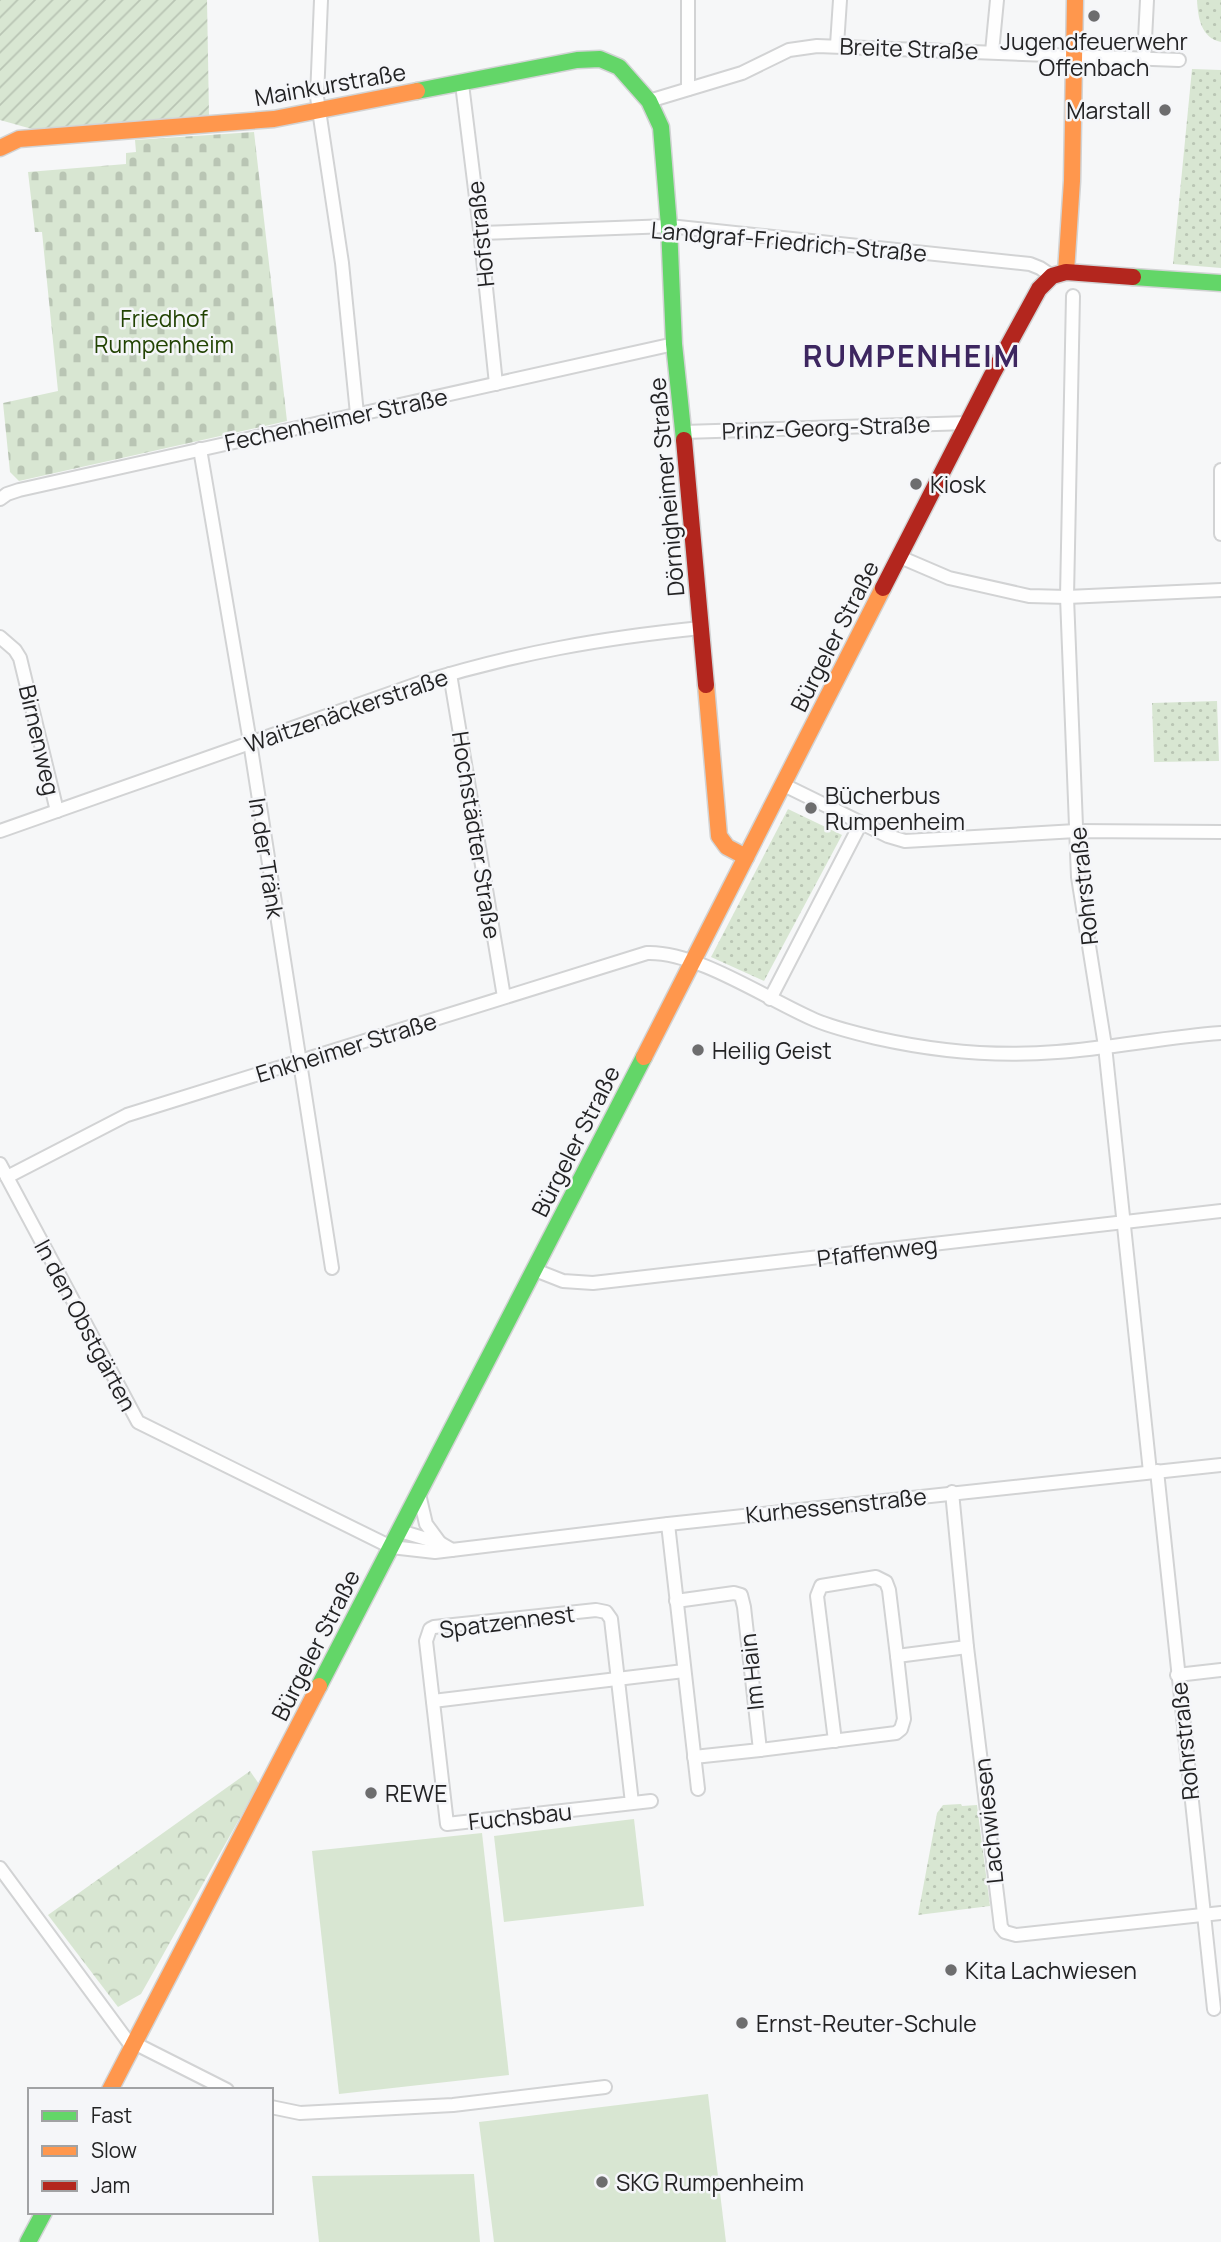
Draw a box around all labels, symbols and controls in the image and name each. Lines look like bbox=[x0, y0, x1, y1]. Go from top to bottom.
marker: Jugendfeuerwehr Offenbach bbox=[1086, 8, 1102, 24]
place label: Jugendfeuerwehr Offenbach bbox=[1000, 25, 1188, 83]
street label: Breite Straße bbox=[839, 30, 979, 66]
street label: Mainkurstraße bbox=[252, 55, 408, 113]
place label: Marstall bbox=[1066, 94, 1151, 126]
marker: Marstall bbox=[1157, 102, 1173, 118]
street label: Hofstraße bbox=[459, 179, 501, 289]
street label: Landgraf-Friedrich-Straße bbox=[650, 213, 928, 269]
park label: Friedhof Rumpenheim bbox=[94, 302, 234, 360]
district label: RUMPENHEIM bbox=[803, 335, 1021, 376]
street label: Dörnigheimer Straße bbox=[640, 376, 692, 598]
street label: Fechenheimer Straße bbox=[222, 380, 450, 458]
street label: Prinz-Georg-Straße bbox=[721, 407, 931, 447]
place label: Kiosk bbox=[930, 468, 987, 500]
marker: Kiosk bbox=[908, 476, 924, 492]
street label: Bürgeler Straße bbox=[782, 555, 886, 717]
street label: Waitzenäckerstraße bbox=[240, 660, 452, 760]
street label: Birnenweg bbox=[12, 682, 68, 798]
street label: Hochstädter Straße bbox=[445, 729, 509, 941]
place label: Bücherbus Rumpenheim bbox=[825, 779, 965, 837]
street label: In der Tränk bbox=[242, 795, 292, 921]
marker: Bücherbus Rumpenheim bbox=[803, 800, 819, 816]
street label: Rohrstraße bbox=[1061, 825, 1105, 947]
street label: Enkheimer Straße bbox=[252, 1004, 440, 1090]
place label: Heilig Geist bbox=[712, 1034, 832, 1066]
marker: Heilig Geist bbox=[690, 1042, 706, 1058]
street label: Bürgeler Straße bbox=[523, 1060, 627, 1222]
street label: Pfaffenweg bbox=[815, 1228, 939, 1274]
street label: In den Obstgärten bbox=[27, 1233, 145, 1417]
street label: Kurhessenstraße bbox=[744, 1480, 928, 1530]
street label: Bürgeler Straße bbox=[263, 1564, 367, 1726]
street label: Spatzennest bbox=[437, 1597, 577, 1645]
street label: Im Hain bbox=[731, 1632, 771, 1712]
street label: Rohrstraße bbox=[1162, 1680, 1206, 1802]
street label: Lachwiesen bbox=[965, 1757, 1011, 1885]
place label: REWE bbox=[385, 1777, 447, 1809]
marker: REWE bbox=[363, 1785, 379, 1801]
street label: Fuchsbau bbox=[467, 1795, 573, 1837]
place label: Kita Lachwiesen bbox=[965, 1954, 1137, 1986]
marker: Kita Lachwiesen bbox=[943, 1962, 959, 1978]
place label: Ernst-Reuter-Schule bbox=[756, 2007, 977, 2039]
marker: Ernst-Reuter-Schule bbox=[734, 2015, 750, 2031]
legend bbox=[28, 2088, 273, 2214]
text: Fast bbox=[91, 2101, 132, 2129]
text: Slow bbox=[91, 2136, 137, 2164]
place label: SKG Rumpenheim bbox=[616, 2166, 804, 2198]
text: Jam bbox=[91, 2171, 130, 2199]
marker: SKG Rumpenheim bbox=[594, 2174, 610, 2190]

